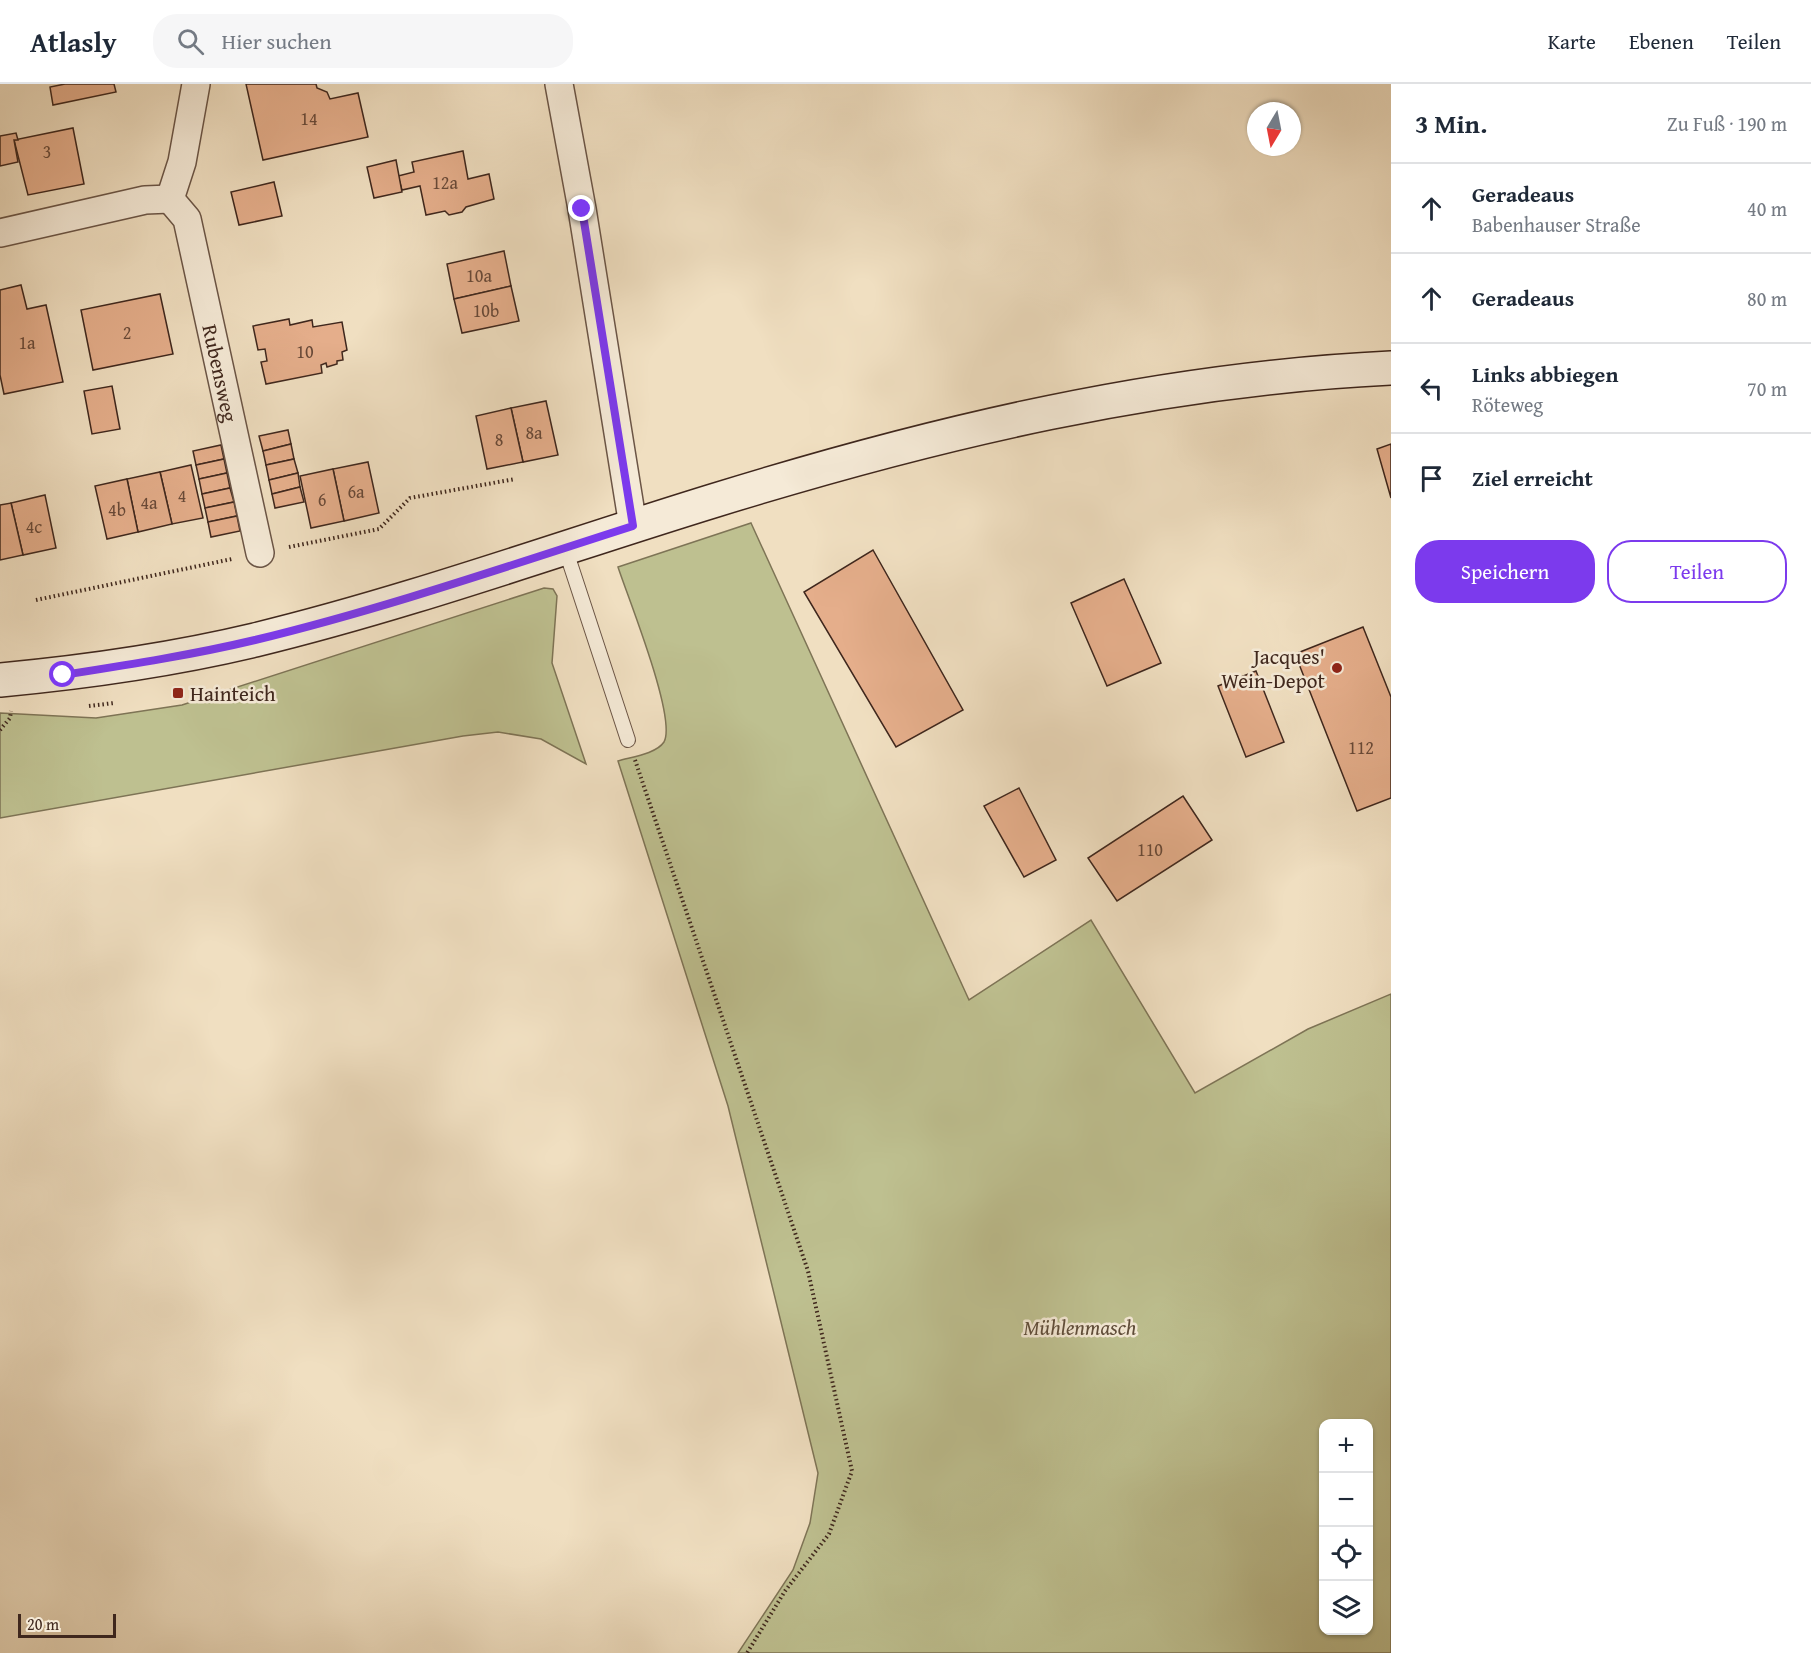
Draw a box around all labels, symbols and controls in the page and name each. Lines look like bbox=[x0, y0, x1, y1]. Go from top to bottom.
search box bbox=[153, 14, 573, 68]
text: Atlasly bbox=[30, 21, 117, 62]
icon: search bbox=[174, 25, 207, 58]
text: Hier suchen bbox=[222, 25, 332, 57]
text: Karte bbox=[1548, 26, 1596, 57]
text: Ebenen bbox=[1629, 26, 1694, 57]
text: Teilen bbox=[1727, 26, 1781, 57]
north arrow bbox=[1247, 102, 1301, 156]
text: 3 Min. bbox=[1415, 104, 1487, 143]
house number: 14 bbox=[300, 105, 318, 132]
text: Zu Fuß · 190 m bbox=[1667, 109, 1787, 138]
house number: 3 bbox=[43, 138, 51, 165]
house number: 12a bbox=[432, 169, 458, 196]
text: Geradeaus bbox=[1472, 178, 1574, 210]
icon: ahead bbox=[1415, 192, 1448, 225]
text: 40 m bbox=[1747, 194, 1787, 223]
route end bbox=[568, 195, 594, 221]
text: Babenhauser Straße bbox=[1472, 210, 1641, 239]
house number: 10a bbox=[466, 262, 492, 289]
icon: ahead bbox=[1415, 282, 1448, 315]
text: Geradeaus bbox=[1472, 282, 1574, 314]
text: 80 m bbox=[1747, 284, 1787, 313]
house number: 10b bbox=[473, 297, 499, 324]
house number: 2 bbox=[123, 319, 131, 346]
street label: Rubensweg bbox=[195, 321, 247, 425]
house number: 1a bbox=[18, 329, 36, 356]
house number: 10 bbox=[296, 338, 314, 365]
text: Links abbiegen bbox=[1472, 358, 1618, 390]
icon: left bbox=[1415, 372, 1448, 405]
text: 70 m bbox=[1747, 374, 1787, 403]
text: Röteweg bbox=[1472, 390, 1543, 419]
house number: 8a bbox=[525, 419, 543, 446]
house number: 8 bbox=[495, 426, 503, 453]
icon: arrive bbox=[1415, 462, 1448, 495]
text: Ziel erreicht bbox=[1472, 462, 1593, 494]
house number: 6a bbox=[347, 478, 365, 505]
house number: 4 bbox=[178, 482, 186, 509]
house number: 6 bbox=[318, 486, 326, 513]
house number: 4a bbox=[140, 489, 158, 516]
house number: 4b bbox=[108, 496, 126, 523]
house number: 4c bbox=[26, 513, 42, 540]
button: Speichern bbox=[1415, 540, 1595, 603]
button: Teilen bbox=[1607, 540, 1787, 603]
place label: Jacques' Wein-Depot bbox=[1221, 641, 1326, 696]
route start bbox=[49, 661, 75, 687]
marker: Jacques' Wein-Depot bbox=[1330, 661, 1344, 675]
place label: Hainteich bbox=[190, 678, 276, 709]
marker: Hainteich bbox=[171, 686, 185, 700]
house number: 112 bbox=[1348, 734, 1374, 761]
house number: 110 bbox=[1137, 836, 1163, 863]
park label: Mühlenmasch bbox=[1024, 1312, 1137, 1343]
map controls bbox=[1319, 1419, 1373, 1635]
button: + bbox=[1319, 1419, 1373, 1473]
button: − bbox=[1319, 1473, 1373, 1527]
button: locate bbox=[1319, 1527, 1373, 1581]
button: layers bbox=[1319, 1581, 1373, 1635]
scale bar bbox=[18, 1611, 116, 1638]
text: 20 m bbox=[27, 1612, 59, 1636]

